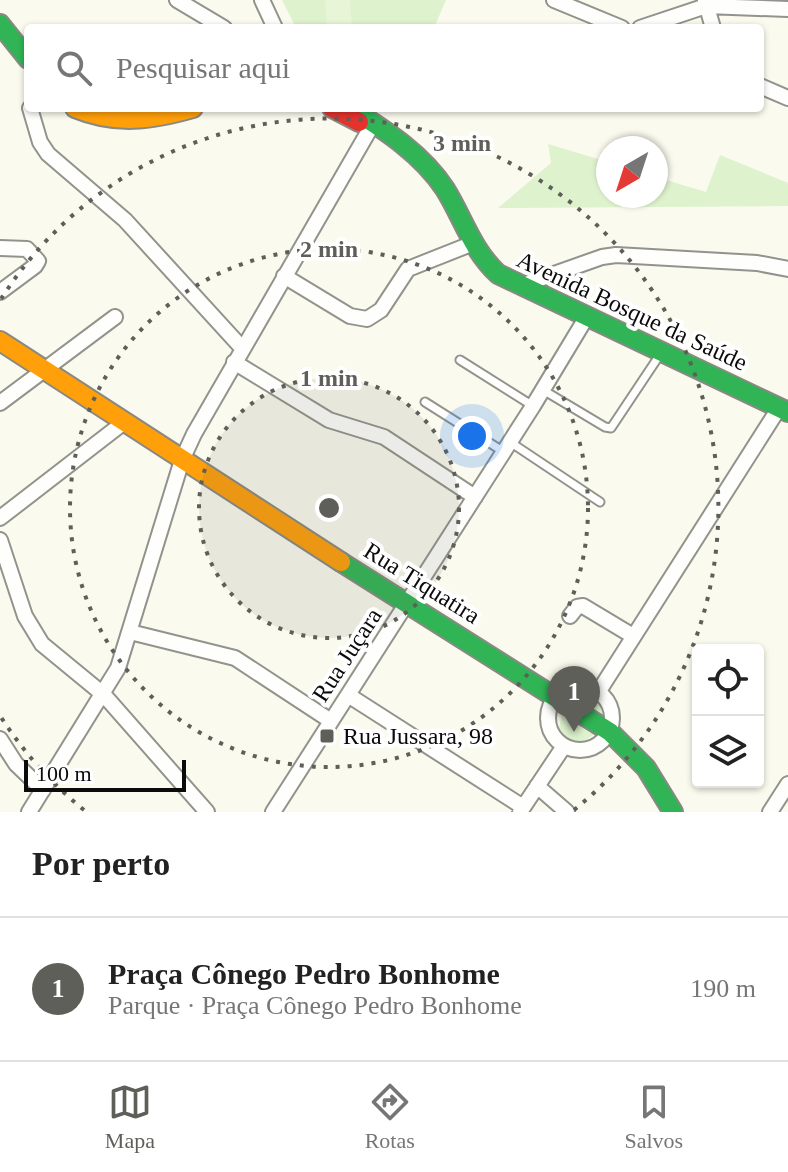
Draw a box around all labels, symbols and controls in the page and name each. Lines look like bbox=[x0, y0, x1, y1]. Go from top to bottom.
search box bbox=[24, 24, 764, 112]
icon: search bbox=[52, 46, 96, 90]
text: Pesquisar aqui bbox=[116, 51, 290, 84]
text: 3 min bbox=[433, 130, 491, 156]
north arrow bbox=[596, 136, 668, 208]
text: 2 min bbox=[300, 236, 358, 262]
street label: Avenida Bosque da Saúde bbox=[513, 246, 751, 376]
text: 1 min bbox=[300, 365, 358, 391]
your location bbox=[452, 416, 492, 456]
centre of rings bbox=[315, 494, 343, 522]
street label: Rua Tiquatira bbox=[359, 537, 485, 629]
street label: Rua Juçara bbox=[307, 603, 387, 707]
map controls bbox=[692, 644, 764, 788]
button: locate bbox=[692, 644, 764, 716]
pin: 1 bbox=[548, 666, 600, 732]
button: layers bbox=[692, 716, 764, 788]
place label: Rua Jussara, 98 bbox=[343, 723, 493, 749]
marker: Rua Jussara, 98 bbox=[318, 727, 336, 745]
scale bar bbox=[24, 756, 186, 792]
text: 100 m bbox=[36, 761, 92, 786]
text: Por perto bbox=[32, 845, 170, 882]
text: Praça Cônego Pedro Bonhome bbox=[108, 957, 500, 990]
text: 1 bbox=[52, 974, 65, 1003]
text: 190 m bbox=[690, 974, 756, 1003]
text: Parque · Praça Cônego Pedro Bonhome bbox=[108, 991, 522, 1020]
tab: Mapa bbox=[105, 1080, 155, 1154]
tab: Rotas bbox=[365, 1080, 415, 1154]
tab: Salvos bbox=[624, 1080, 683, 1154]

